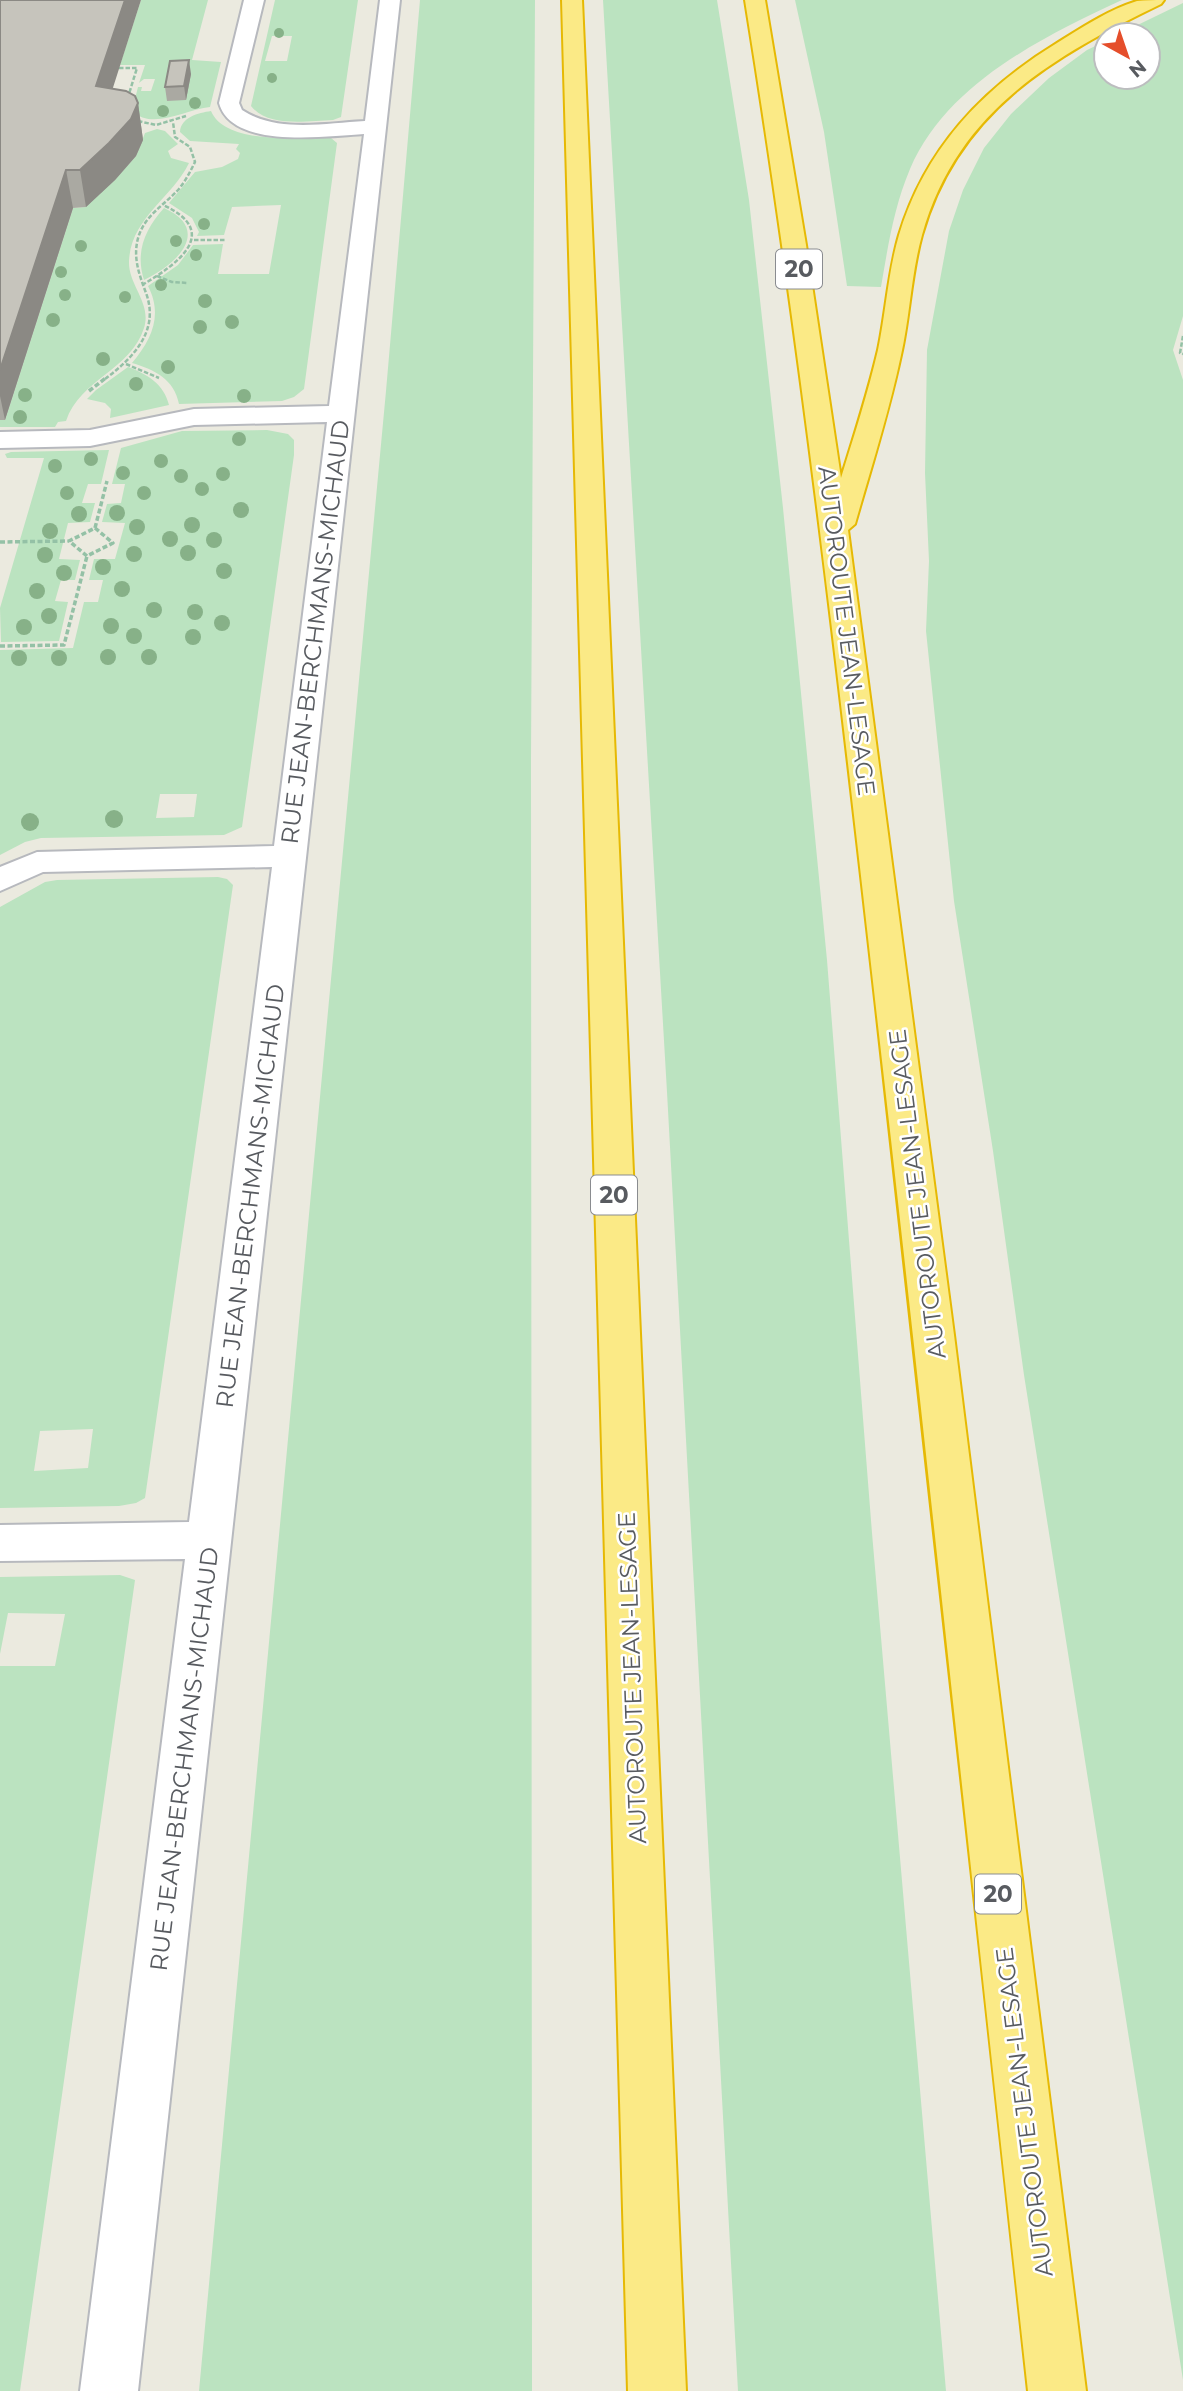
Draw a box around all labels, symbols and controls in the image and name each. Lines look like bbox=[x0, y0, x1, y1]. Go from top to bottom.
north arrow bbox=[1092, 21, 1162, 91]
text: N bbox=[1124, 55, 1151, 82]
road number: 20 bbox=[776, 250, 822, 288]
street label: RUE JEAN-BERCHMANS-MICHAUD bbox=[275, 418, 355, 846]
street label: AUTOROUTE JEAN-LESAGE bbox=[812, 464, 882, 798]
street label: RUE JEAN-BERCHMANS-MICHAUD bbox=[210, 982, 290, 1410]
street label: AUTOROUTE JEAN-LESAGE bbox=[882, 1027, 952, 1361]
road number: 20 bbox=[591, 1176, 637, 1214]
street label: AUTOROUTE JEAN-LESAGE bbox=[612, 1512, 652, 1844]
street label: RUE JEAN-BERCHMANS-MICHAUD bbox=[144, 1545, 224, 1973]
road number: 20 bbox=[975, 1874, 1021, 1913]
street label: AUTOROUTE JEAN-LESAGE bbox=[989, 1945, 1059, 2279]

